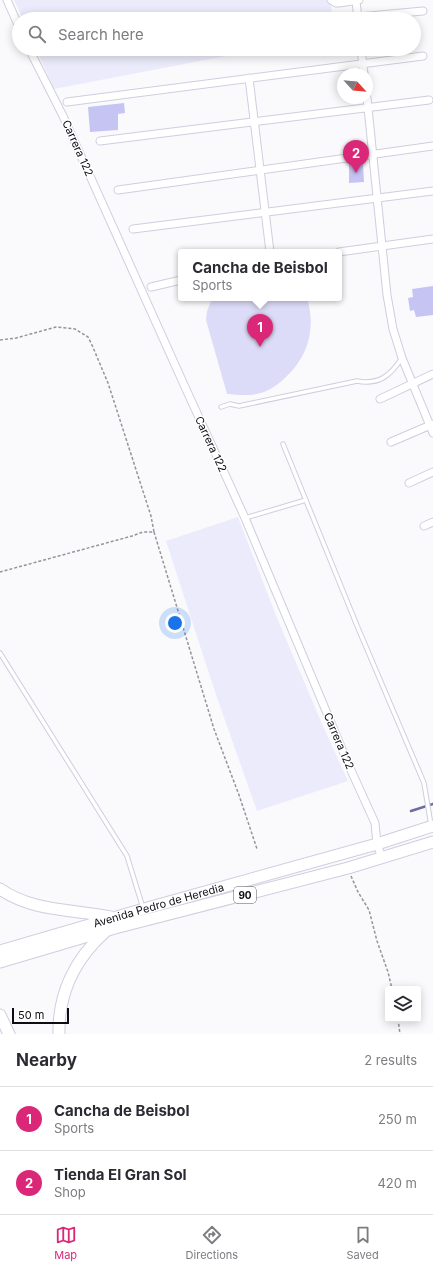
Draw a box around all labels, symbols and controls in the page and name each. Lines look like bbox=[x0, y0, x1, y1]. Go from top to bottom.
search box bbox=[12, 12, 421, 56]
icon: search bbox=[26, 23, 48, 45]
text: Search here bbox=[58, 25, 144, 44]
north arrow bbox=[337, 68, 373, 104]
street label: Carrera 122 bbox=[59, 118, 97, 178]
pin: 2 bbox=[343, 140, 369, 173]
popup bbox=[178, 249, 342, 301]
text: Cancha de Beisbol bbox=[192, 258, 328, 277]
text: Sports bbox=[192, 277, 232, 293]
pin: 1 bbox=[247, 314, 273, 347]
street label: Carrera 122 bbox=[192, 414, 230, 474]
your location bbox=[165, 613, 185, 633]
street label: Carrera 122 bbox=[321, 711, 357, 771]
street label: Avenida Pedro de Heredia bbox=[92, 880, 225, 930]
road number: 90 bbox=[234, 887, 256, 903]
map controls bbox=[385, 986, 421, 1022]
button: layers bbox=[385, 986, 421, 1022]
scale bar bbox=[12, 1006, 69, 1025]
text: 50 m bbox=[18, 1008, 44, 1022]
text: Nearby bbox=[16, 1050, 77, 1070]
text: 2 results bbox=[364, 1052, 417, 1068]
text: Cancha de Beisbol bbox=[54, 1101, 190, 1120]
text: 1 bbox=[26, 1111, 32, 1127]
text: 250 m bbox=[378, 1111, 417, 1127]
text: Sports bbox=[54, 1120, 94, 1136]
text: Tienda El Gran Sol bbox=[54, 1165, 187, 1184]
text: 2 bbox=[25, 1175, 33, 1191]
text: 420 m bbox=[377, 1175, 417, 1191]
text: Shop bbox=[54, 1184, 86, 1200]
tab: Map bbox=[54, 1224, 77, 1262]
tab: Directions bbox=[186, 1224, 238, 1262]
tab: Saved bbox=[347, 1224, 379, 1262]

